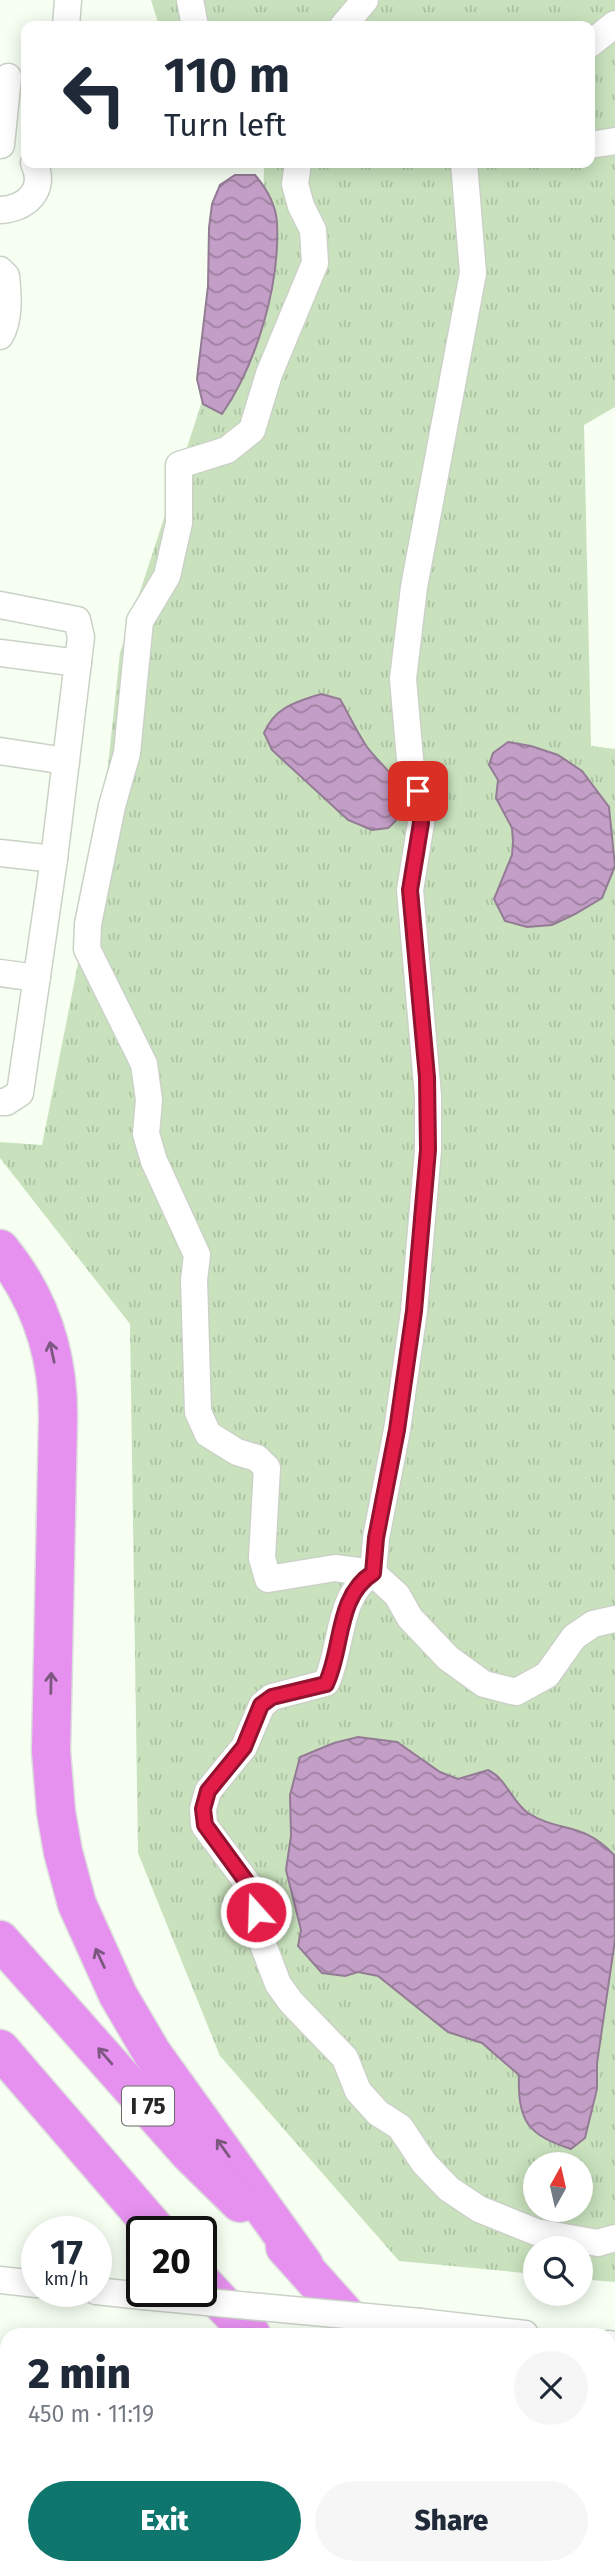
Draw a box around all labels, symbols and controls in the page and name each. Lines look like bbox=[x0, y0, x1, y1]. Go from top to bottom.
text: 110 m bbox=[164, 46, 290, 105]
icon: left bbox=[49, 49, 140, 140]
text: Turn left bbox=[164, 106, 286, 144]
pin bbox=[388, 761, 448, 821]
icon: arrive bbox=[399, 772, 437, 810]
one-way arrow bbox=[45, 1341, 58, 1364]
one-way arrow bbox=[44, 1671, 57, 1694]
position arrow bbox=[219, 1875, 293, 1949]
one-way arrow bbox=[93, 1948, 106, 1969]
one-way arrow bbox=[97, 2047, 113, 2065]
road number: I 75 bbox=[122, 2086, 174, 2126]
one-way arrow bbox=[216, 2139, 231, 2158]
north arrow bbox=[523, 2152, 593, 2222]
map controls bbox=[523, 2152, 593, 2306]
speed limit sign: 20 bbox=[126, 2216, 217, 2307]
text: 17 bbox=[50, 2231, 83, 2273]
button: search bbox=[523, 2236, 593, 2306]
text: km/h bbox=[44, 2268, 89, 2290]
text: 2 min bbox=[28, 2349, 131, 2399]
button: close bbox=[514, 2351, 588, 2425]
text: 450 m · 11:19 bbox=[28, 2400, 154, 2428]
button: Exit bbox=[28, 2481, 301, 2561]
button: Share bbox=[315, 2481, 588, 2561]

